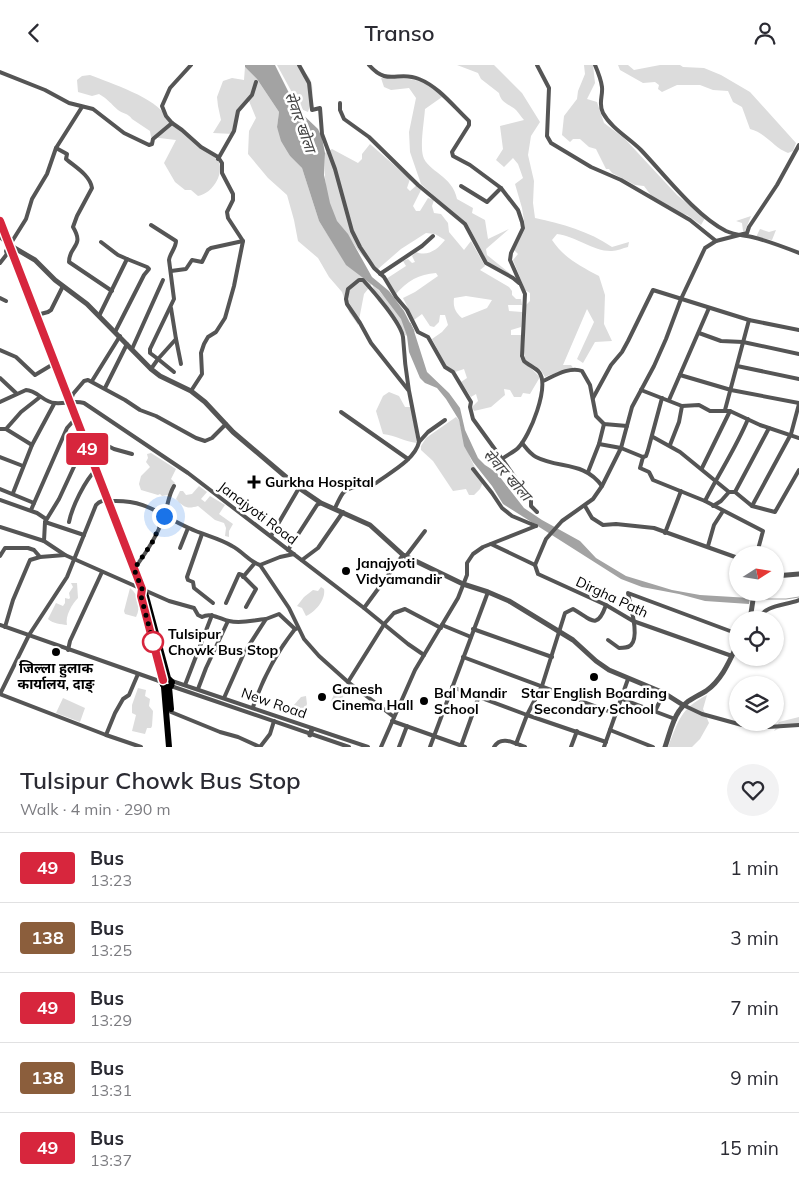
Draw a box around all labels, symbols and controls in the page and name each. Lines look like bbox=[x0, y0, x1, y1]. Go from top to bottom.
icon: back bbox=[20, 19, 48, 47]
text: Transo bbox=[364, 19, 435, 47]
icon: person bbox=[751, 19, 779, 47]
water label: सेवार खोला bbox=[281, 89, 321, 157]
line badge: 49 bbox=[64, 433, 110, 465]
text: 49 bbox=[76, 437, 98, 460]
water label: सेवार खोला bbox=[479, 445, 537, 507]
place label: Gurkha Hospital bbox=[265, 473, 374, 491]
marker: Gurkha Hospital bbox=[247, 475, 261, 489]
street label: Janajyoti Road bbox=[215, 477, 301, 549]
your location bbox=[152, 504, 177, 529]
north arrow bbox=[729, 546, 784, 601]
map controls bbox=[729, 546, 784, 731]
place label: Janajyoti Vidyamandir bbox=[355, 554, 443, 588]
marker: Janajyoti Vidyamandir bbox=[340, 565, 352, 577]
street label: Dirgha Path bbox=[573, 572, 651, 622]
button: locate bbox=[729, 611, 784, 666]
place label: Tulsipur Chowk Bus Stop bbox=[168, 625, 278, 659]
marker: Tulsipur Chowk Bus Stop bbox=[142, 631, 164, 653]
marker: जिल्ला हुलाक कार्यालय, दाङ् bbox=[50, 646, 62, 658]
place label: जिल्ला हुलाक कार्यालय, दाङ् bbox=[18, 659, 95, 693]
marker: Star English Boarding Secondary School bbox=[588, 671, 600, 683]
button: layers bbox=[729, 676, 784, 731]
place label: Ganesh Cinema Hall bbox=[332, 680, 413, 714]
street label: New Road bbox=[239, 683, 309, 723]
place label: Bal Mandir School bbox=[434, 684, 507, 718]
place label: Star English Boarding Secondary School bbox=[521, 684, 667, 718]
marker: Ganesh Cinema Hall bbox=[316, 691, 328, 703]
marker: Bal Mandir School bbox=[418, 695, 430, 707]
button: heart bbox=[727, 764, 779, 816]
text: Tulsipur Chowk Bus Stop bbox=[20, 765, 301, 795]
text: Walk · 4 min · 290 m bbox=[20, 799, 171, 819]
text: Bus bbox=[90, 846, 124, 870]
text: 49 bbox=[37, 856, 58, 879]
text: 1 min bbox=[730, 856, 779, 880]
text: 13:23 bbox=[90, 870, 132, 890]
text: Bus bbox=[90, 916, 124, 940]
text: 138 bbox=[31, 926, 64, 949]
text: 3 min bbox=[730, 926, 779, 950]
text: 13:25 bbox=[90, 940, 132, 960]
text: Bus bbox=[90, 986, 124, 1010]
text: 49 bbox=[37, 996, 58, 1019]
text: 7 min bbox=[730, 996, 779, 1020]
text: 13:29 bbox=[90, 1010, 132, 1030]
text: Bus bbox=[90, 1056, 124, 1080]
text: 138 bbox=[31, 1066, 64, 1089]
text: 9 min bbox=[730, 1066, 779, 1090]
text: 13:31 bbox=[90, 1080, 132, 1100]
text: Bus bbox=[90, 1126, 124, 1150]
text: 49 bbox=[37, 1136, 58, 1159]
text: 15 min bbox=[719, 1136, 779, 1160]
text: 13:37 bbox=[90, 1150, 132, 1170]

